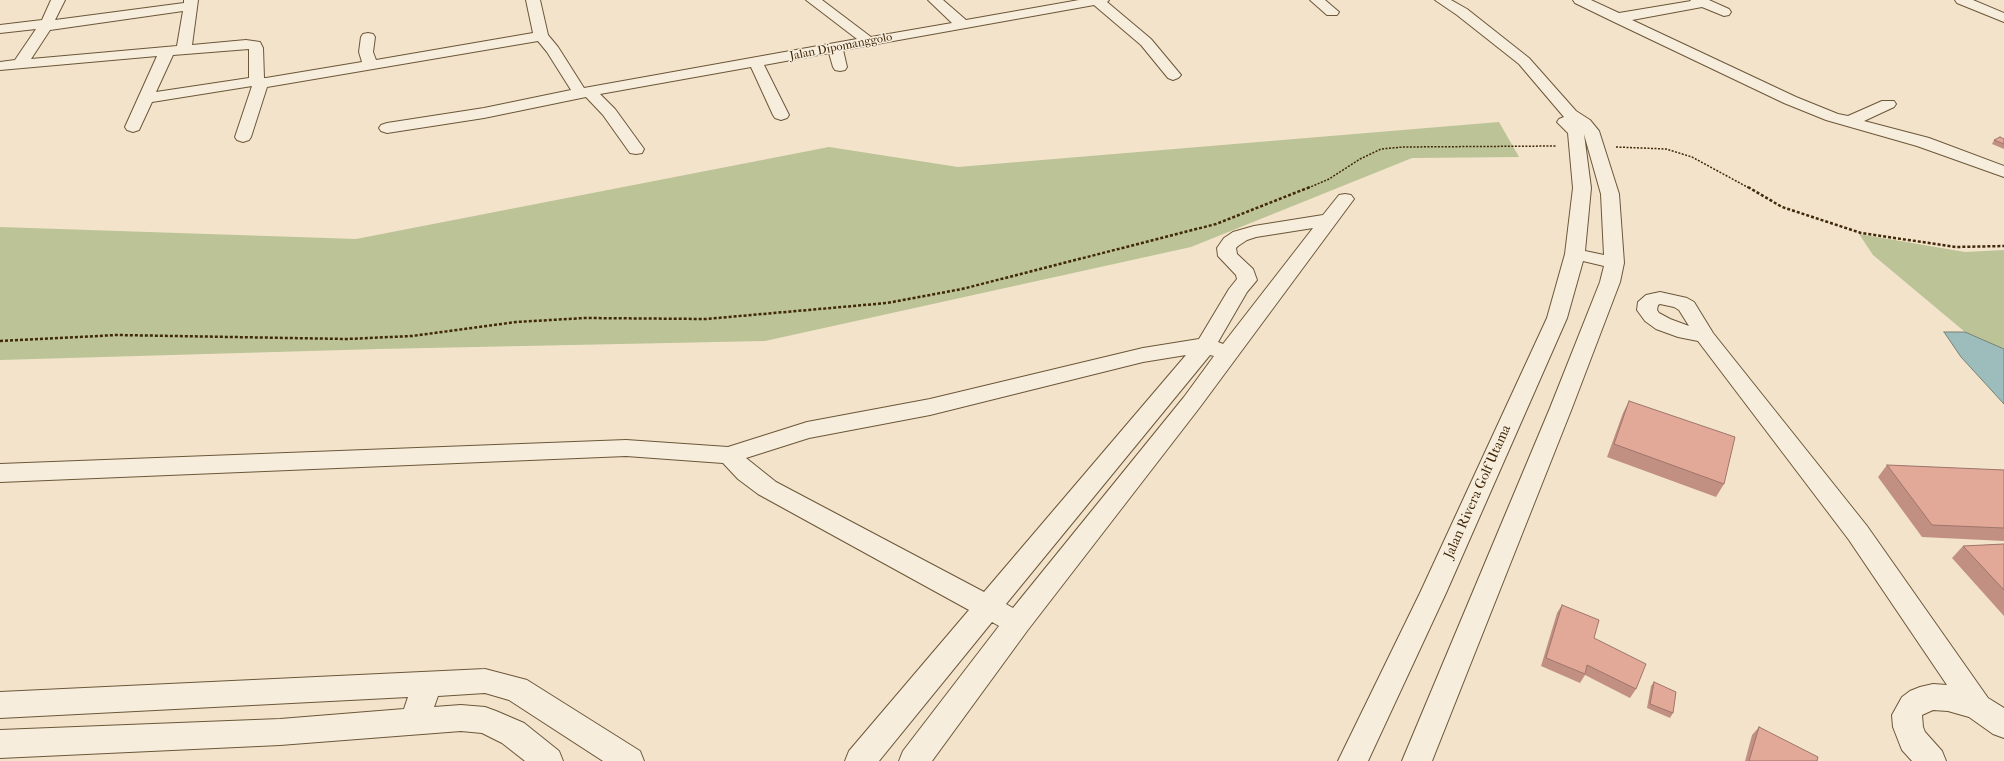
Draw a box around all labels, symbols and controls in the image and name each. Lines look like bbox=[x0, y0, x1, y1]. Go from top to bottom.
street label: Jalan Dipomanggolo bbox=[789, 30, 893, 64]
street label: Jalan Rivera Golf Utama bbox=[1441, 422, 1515, 562]

